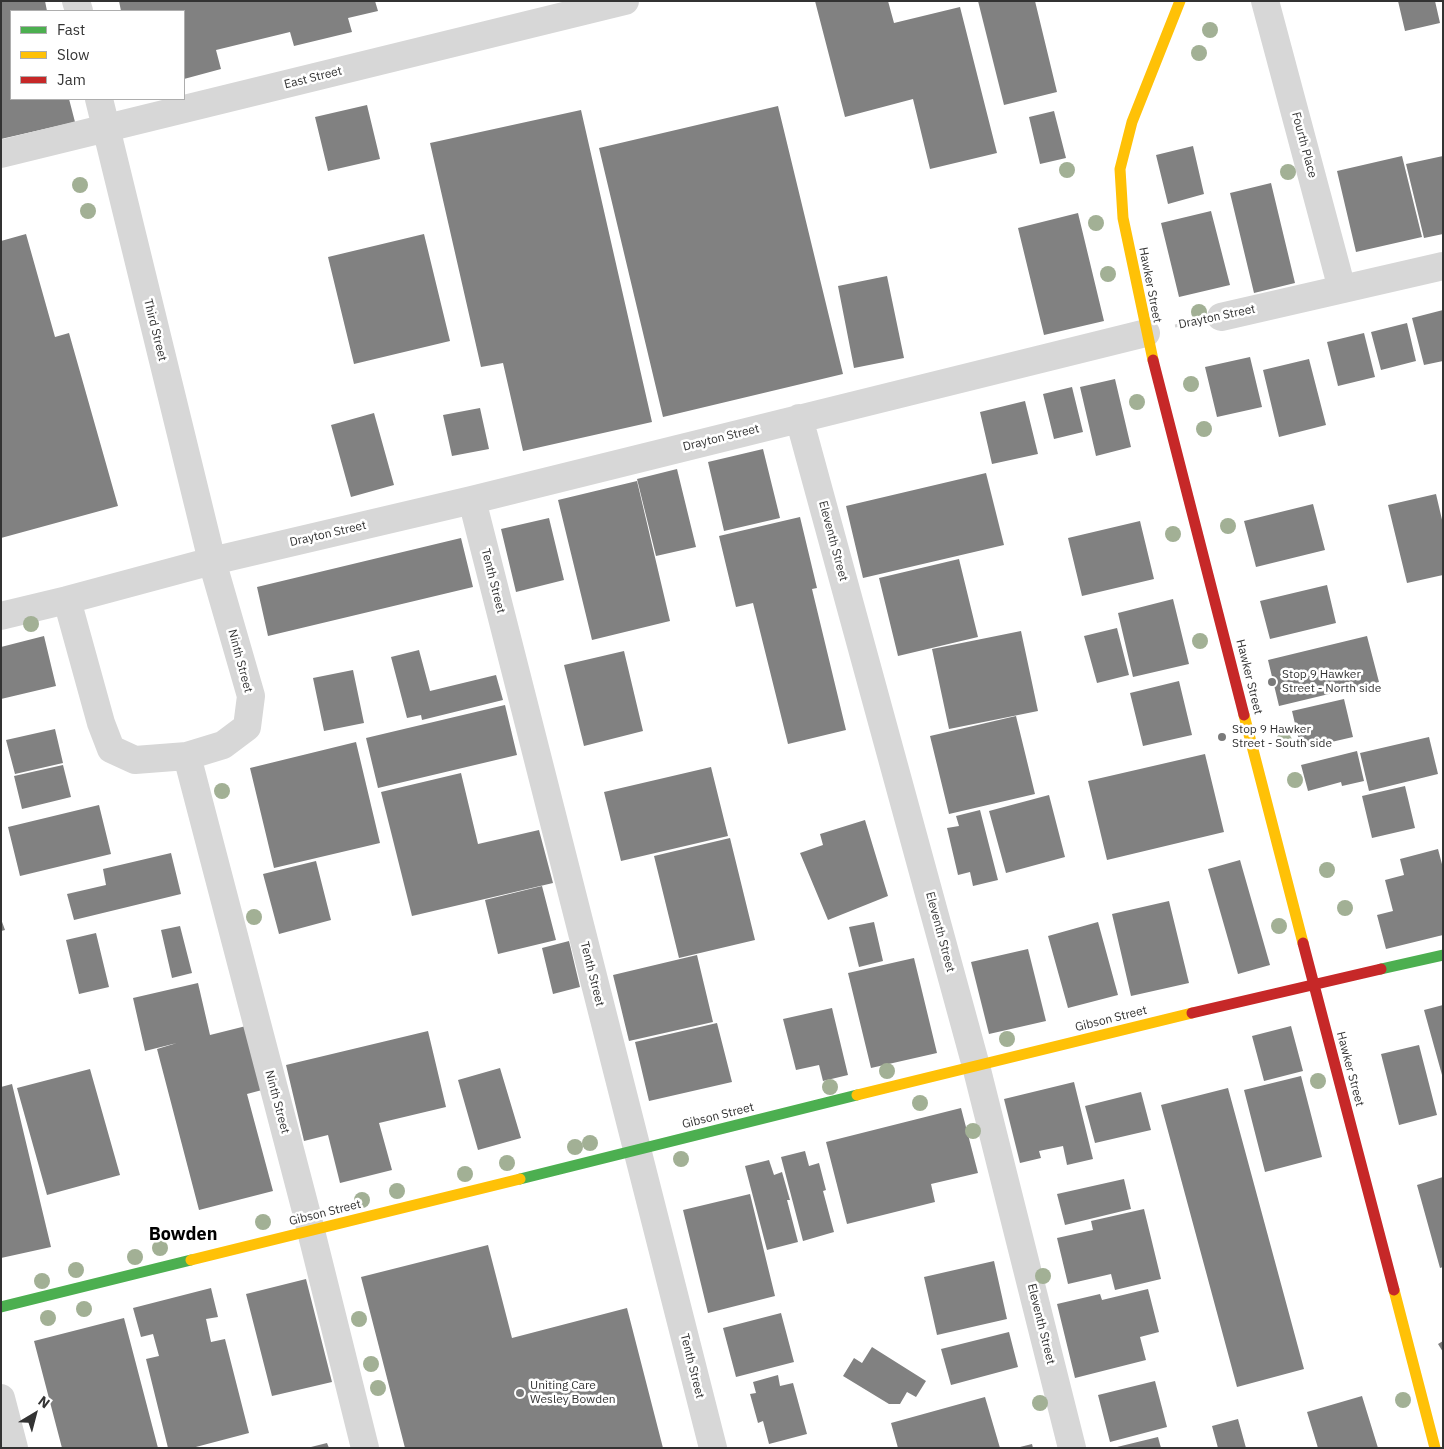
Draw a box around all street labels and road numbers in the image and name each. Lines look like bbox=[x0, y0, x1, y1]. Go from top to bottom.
street label: East Street bbox=[283, 64, 343, 92]
street label: Fourth Place bbox=[1288, 110, 1320, 180]
street label: Hawker Street bbox=[1136, 246, 1164, 324]
street label: Third Street bbox=[140, 297, 170, 363]
street label: Drayton Street bbox=[1177, 302, 1257, 332]
street label: Drayton Street bbox=[681, 422, 761, 454]
street label: Eleventh Street bbox=[815, 499, 851, 583]
street label: Drayton Street bbox=[288, 518, 368, 550]
street label: Tenth Street bbox=[478, 547, 508, 615]
street label: Ninth Street bbox=[225, 628, 255, 694]
street label: Hawker Street bbox=[1233, 638, 1265, 716]
street label: Eleventh Street bbox=[922, 890, 958, 974]
street label: Tenth Street bbox=[577, 940, 607, 1008]
street label: Gibson Street bbox=[1074, 1003, 1148, 1035]
street label: Hawker Street bbox=[1333, 1030, 1367, 1108]
street label: Ninth Street bbox=[262, 1069, 292, 1135]
street label: Gibson Street bbox=[681, 1100, 755, 1132]
street label: Gibson Street bbox=[288, 1197, 362, 1229]
street label: Eleventh Street bbox=[1024, 1282, 1058, 1366]
street label: Tenth Street bbox=[677, 1332, 707, 1400]

